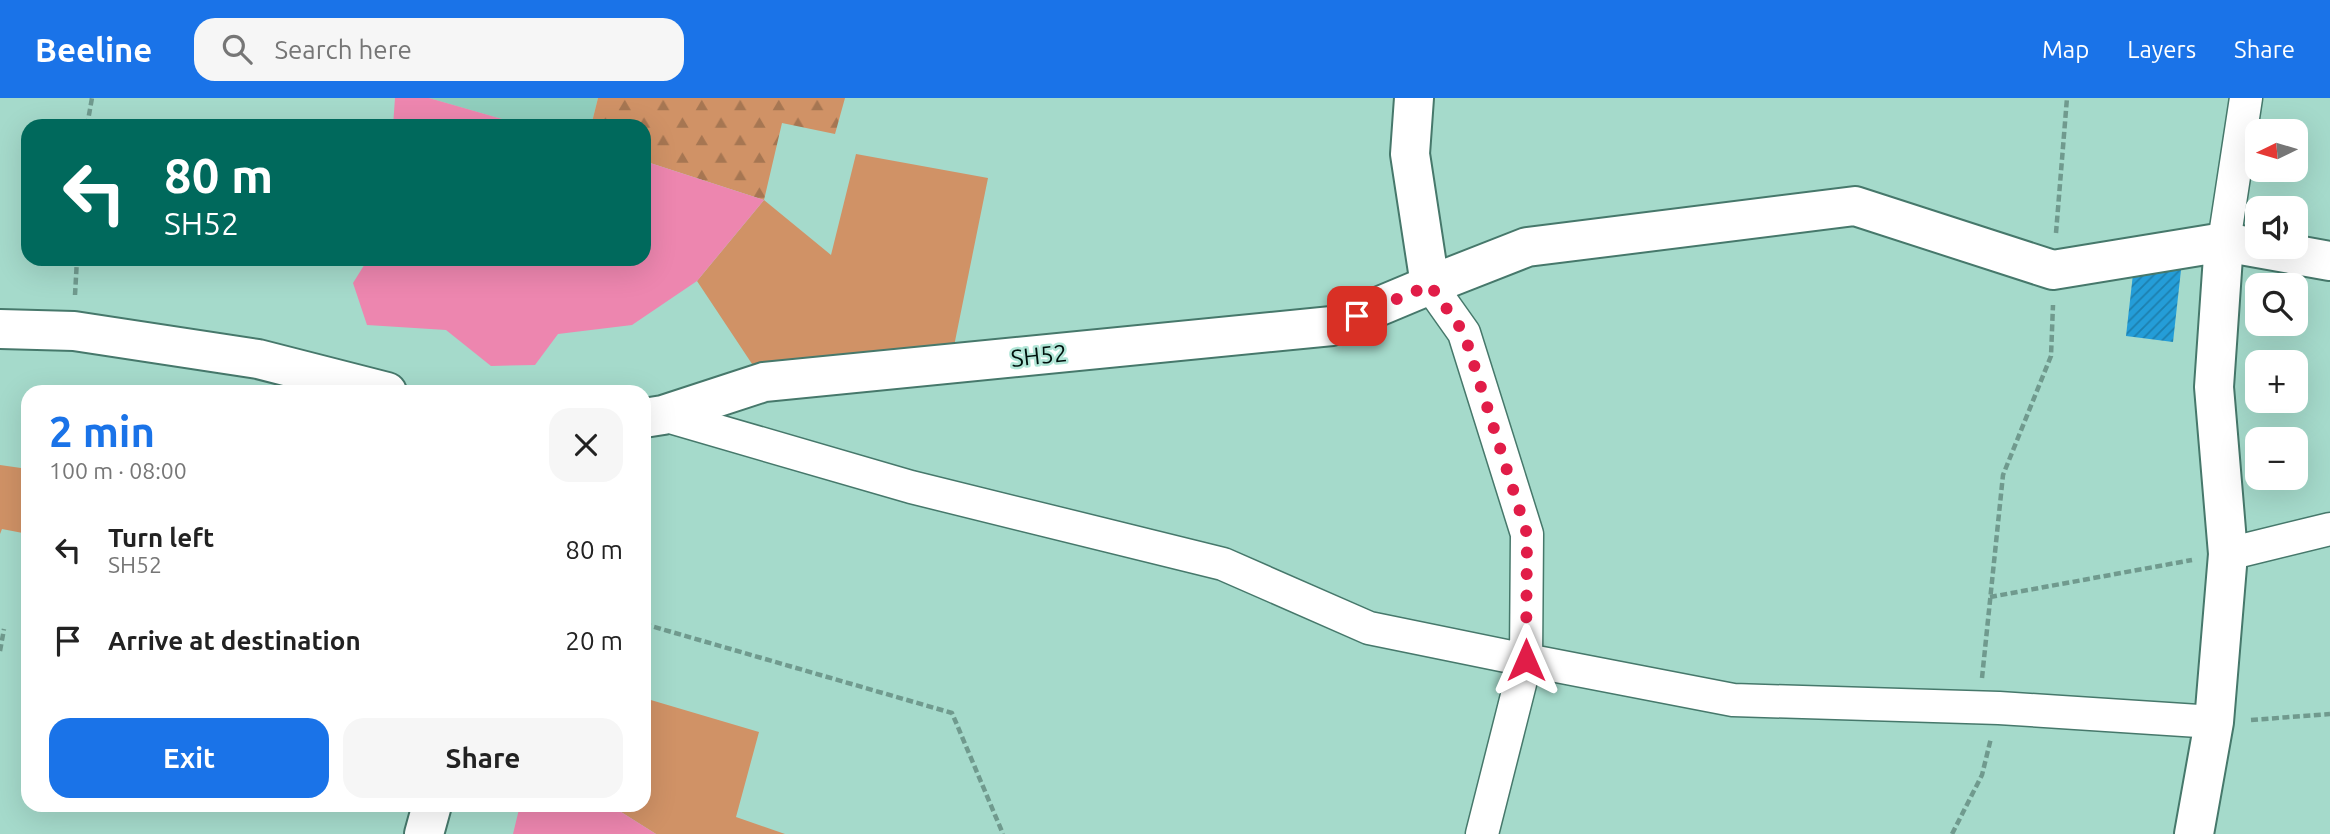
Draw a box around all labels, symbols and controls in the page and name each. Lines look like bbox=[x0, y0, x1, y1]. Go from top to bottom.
search box bbox=[194, 18, 684, 81]
icon: search bbox=[218, 30, 256, 68]
text: Beeline bbox=[35, 31, 152, 68]
text: Search here bbox=[274, 35, 412, 64]
text: Map bbox=[2042, 36, 2089, 63]
text: Layers bbox=[2127, 36, 2196, 63]
text: Share bbox=[2234, 36, 2295, 63]
north arrow bbox=[2245, 119, 2308, 182]
map controls bbox=[2245, 119, 2308, 490]
icon: left bbox=[49, 147, 140, 238]
text: 80 m bbox=[164, 147, 273, 202]
button: sound bbox=[2245, 196, 2308, 259]
text: SH52 bbox=[164, 205, 239, 241]
button: search bbox=[2245, 273, 2308, 336]
pin bbox=[1327, 286, 1387, 346]
icon: arrive bbox=[1338, 297, 1376, 335]
street label: SH52 bbox=[1009, 339, 1068, 372]
button: + bbox=[2245, 350, 2308, 413]
text: 2 min bbox=[49, 408, 155, 455]
button: close bbox=[549, 408, 623, 482]
button: − bbox=[2245, 427, 2308, 490]
text: 100 m · 08:00 bbox=[49, 458, 187, 483]
text: Turn left bbox=[108, 523, 214, 552]
icon: left bbox=[49, 531, 87, 569]
text: 80 m bbox=[565, 535, 623, 564]
text: SH52 bbox=[108, 552, 162, 577]
icon: arrive bbox=[49, 622, 87, 660]
position arrow bbox=[1489, 623, 1563, 697]
text: Arrive at destination bbox=[108, 626, 361, 655]
text: 20 m bbox=[565, 626, 623, 655]
button: Exit bbox=[49, 718, 329, 798]
button: Share bbox=[343, 718, 623, 798]

